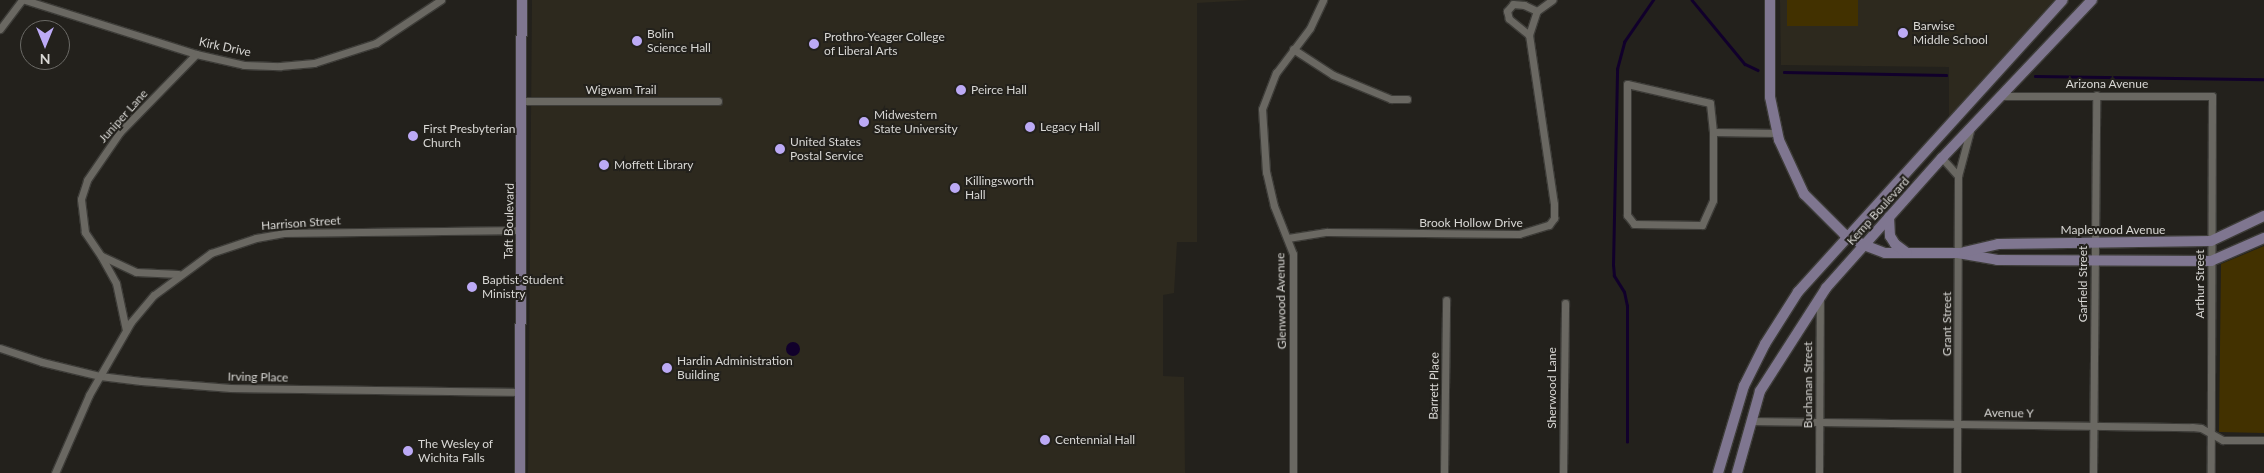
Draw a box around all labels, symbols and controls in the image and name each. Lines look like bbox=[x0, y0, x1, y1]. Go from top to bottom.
place label: Barwise Middle School bbox=[1913, 19, 1988, 47]
north arrow bbox=[20, 20, 70, 70]
place label: Bolin Science Hall bbox=[647, 27, 711, 55]
marker: Barwise Middle School bbox=[1897, 27, 1909, 39]
place label: Prothro-Yeager College of Liberal Arts bbox=[824, 30, 945, 58]
street label: Kirk Drive bbox=[198, 34, 252, 60]
marker: Bolin Science Hall bbox=[631, 35, 643, 47]
marker: Prothro-Yeager College of Liberal Arts bbox=[808, 38, 820, 50]
text: N bbox=[40, 51, 50, 68]
street label: Arizona Avenue bbox=[2066, 77, 2148, 91]
street label: Wigwam Trail bbox=[585, 83, 657, 97]
place label: Peirce Hall bbox=[971, 83, 1027, 97]
marker: Peirce Hall bbox=[955, 84, 967, 96]
street label: Juniper Lane bbox=[95, 86, 151, 146]
place label: Midwestern State University bbox=[874, 108, 958, 136]
marker: Midwestern State University bbox=[858, 116, 870, 128]
place label: Legacy Hall bbox=[1040, 120, 1100, 134]
marker: Legacy Hall bbox=[1024, 121, 1036, 133]
place label: First Presbyterian Church bbox=[423, 122, 516, 150]
marker: First Presbyterian Church bbox=[407, 130, 419, 142]
place label: United States Postal Service bbox=[790, 135, 863, 163]
marker: United States Postal Service bbox=[774, 143, 786, 155]
place label: Moffett Library bbox=[614, 158, 694, 172]
marker: Moffett Library bbox=[598, 159, 610, 171]
place label: Killingsworth Hall bbox=[965, 174, 1034, 202]
street label: Kemp Boulevard bbox=[1844, 174, 1912, 248]
marker: Killingsworth Hall bbox=[949, 182, 961, 194]
street label: Taft Boulevard bbox=[501, 183, 517, 259]
street label: Harrison Street bbox=[261, 213, 341, 233]
street label: Brook Hollow Drive bbox=[1419, 216, 1523, 230]
street label: Maplewood Avenue bbox=[2060, 223, 2166, 237]
street label: Garfield Street bbox=[2076, 246, 2090, 322]
street label: Arthur Street bbox=[2193, 249, 2207, 319]
street label: Glenwood Avenue bbox=[1273, 252, 1289, 350]
place label: Baptist Student Ministry bbox=[482, 273, 563, 301]
marker: Baptist Student Ministry bbox=[466, 281, 478, 293]
street label: Grant Street bbox=[1940, 292, 1954, 356]
street label: Buchanan Street bbox=[1801, 342, 1815, 428]
street label: Sherwood Lane bbox=[1545, 347, 1559, 429]
street label: Barrett Place bbox=[1426, 352, 1442, 420]
place label: Hardin Administration Building bbox=[677, 354, 793, 382]
marker: Hardin Administration Building bbox=[661, 362, 673, 374]
street label: Irving Place bbox=[228, 369, 288, 385]
street label: Avenue Y bbox=[1984, 405, 2034, 421]
place label: Centennial Hall bbox=[1055, 433, 1135, 447]
marker: Centennial Hall bbox=[1039, 434, 1051, 446]
place label: The Wesley of Wichita Falls bbox=[418, 437, 494, 465]
marker: The Wesley of Wichita Falls bbox=[402, 445, 414, 457]

